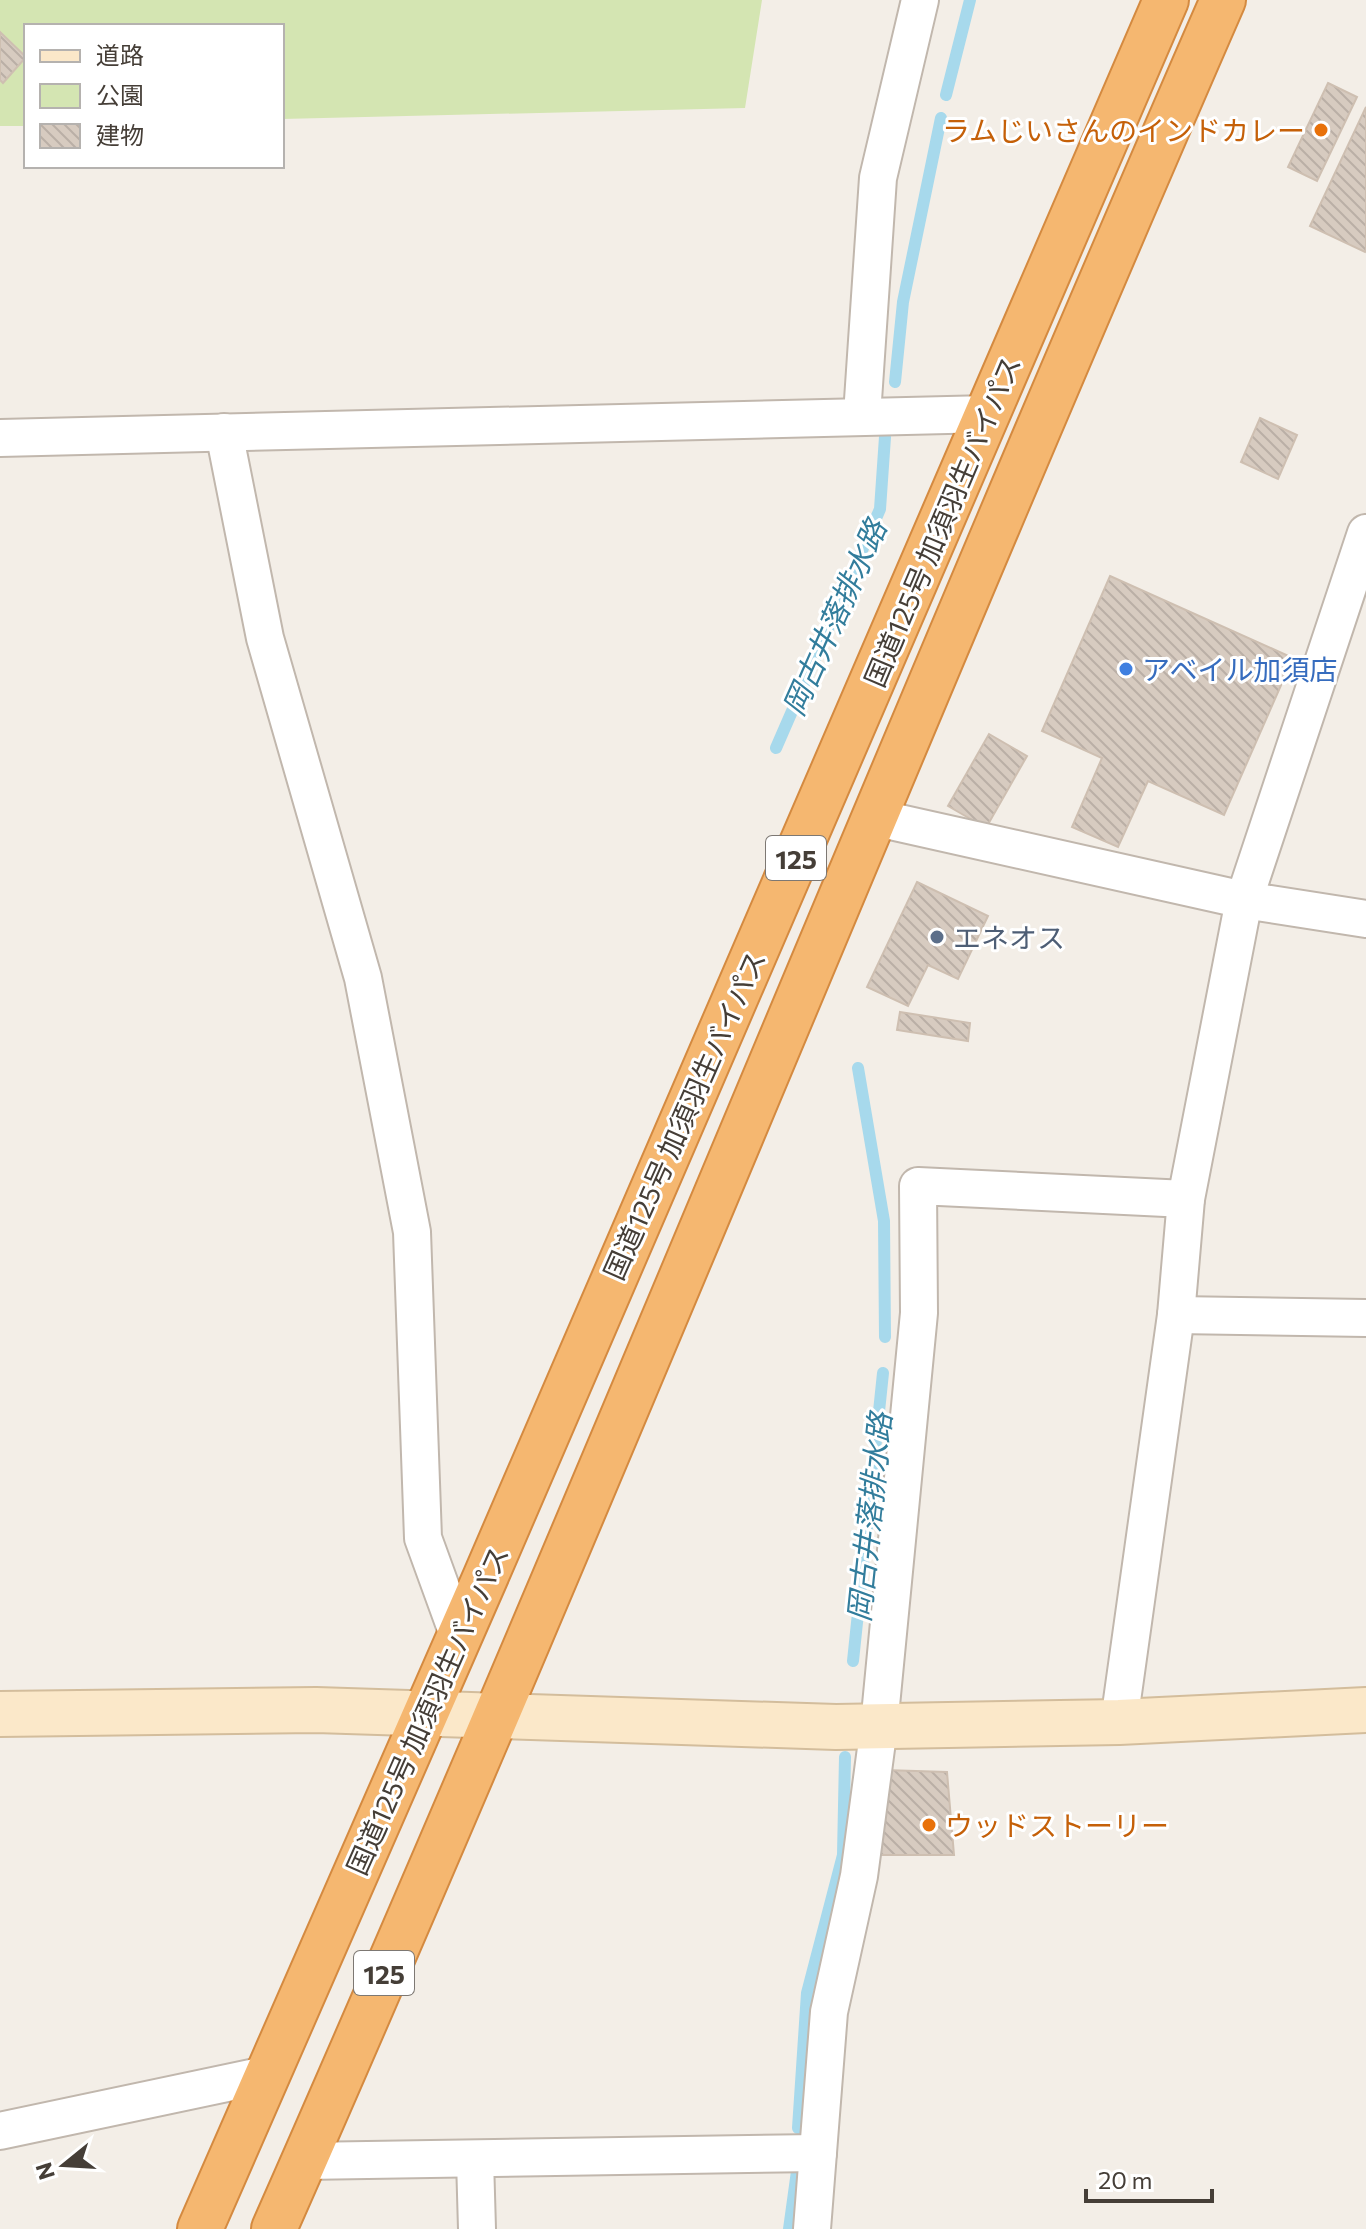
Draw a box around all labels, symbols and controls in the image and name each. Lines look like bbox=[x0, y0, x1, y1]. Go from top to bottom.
legend bbox=[24, 24, 284, 168]
text: 道路 bbox=[96, 40, 144, 69]
text: 公園 bbox=[96, 80, 144, 109]
place label: ラムじいさんのインドカレー bbox=[942, 113, 1305, 147]
text: 建物 bbox=[96, 120, 144, 149]
marker: ラムじいさんのインドカレー bbox=[1312, 121, 1330, 139]
street label: 国道125号 加須羽生バイパス bbox=[857, 350, 1027, 692]
water label: 岡古井落排水路 bbox=[773, 511, 894, 720]
place label: アベイル加須店 bbox=[1142, 652, 1337, 686]
marker: アベイル加須店 bbox=[1117, 660, 1135, 678]
road number: 125 bbox=[766, 836, 826, 880]
place label: エネオス bbox=[953, 920, 1065, 954]
marker: エネオス bbox=[928, 928, 946, 946]
street label: 国道125号 加須羽生バイパス bbox=[596, 945, 772, 1285]
water label: 岡古井落排水路 bbox=[839, 1408, 898, 1623]
street label: 国道125号 加須羽生バイパス bbox=[339, 1540, 515, 1880]
place label: ウッドストーリー bbox=[945, 1808, 1169, 1842]
marker: ウッドストーリー bbox=[920, 1816, 938, 1834]
road number: 125 bbox=[354, 1951, 414, 1995]
north arrow bbox=[24, 2125, 104, 2205]
scale bar bbox=[1086, 2153, 1212, 2203]
text: N bbox=[29, 2159, 60, 2183]
text: 20 m bbox=[1098, 2165, 1152, 2194]

